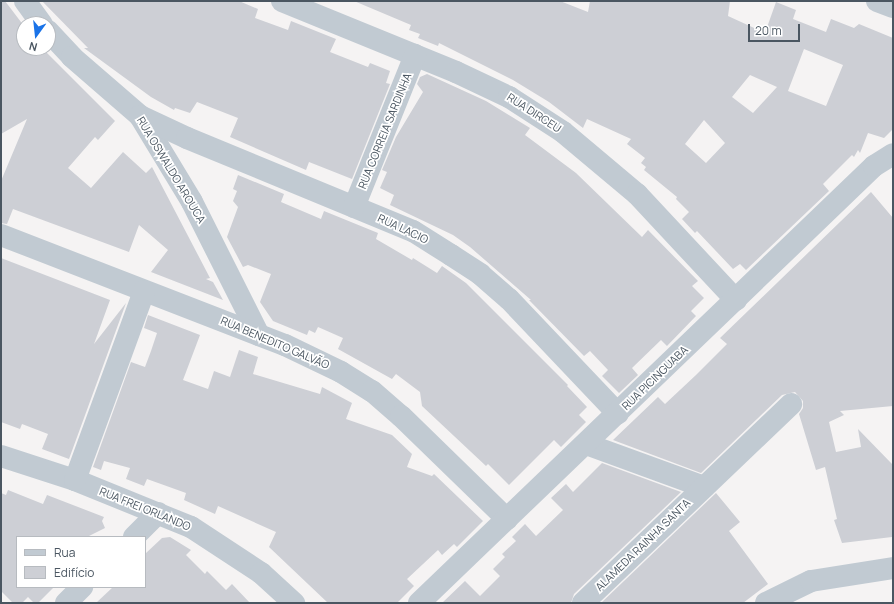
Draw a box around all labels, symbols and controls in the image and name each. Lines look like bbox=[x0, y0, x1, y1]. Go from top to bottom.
north arrow bbox=[16, 16, 56, 56]
scale bar bbox=[750, 16, 802, 42]
text: 20 m bbox=[755, 22, 782, 39]
text: N bbox=[27, 39, 39, 55]
street label: RUA CORREIA SARDINHA bbox=[356, 71, 414, 191]
street label: RUA DIRCEU bbox=[504, 91, 564, 135]
street label: RUA OSWALDO AROUCA bbox=[134, 114, 208, 226]
street label: RUA LACIO bbox=[376, 212, 430, 246]
street label: RUA BENEDITO GALVÃO bbox=[219, 314, 331, 372]
street label: RUA PICINGUABA bbox=[619, 343, 691, 413]
street label: RUA FREI ORLANDO bbox=[97, 485, 193, 533]
street label: ALAMEDA RAINHA SANTA bbox=[593, 496, 693, 594]
legend bbox=[16, 536, 146, 588]
text: Rua bbox=[54, 544, 75, 561]
text: Edifício bbox=[54, 564, 94, 581]

